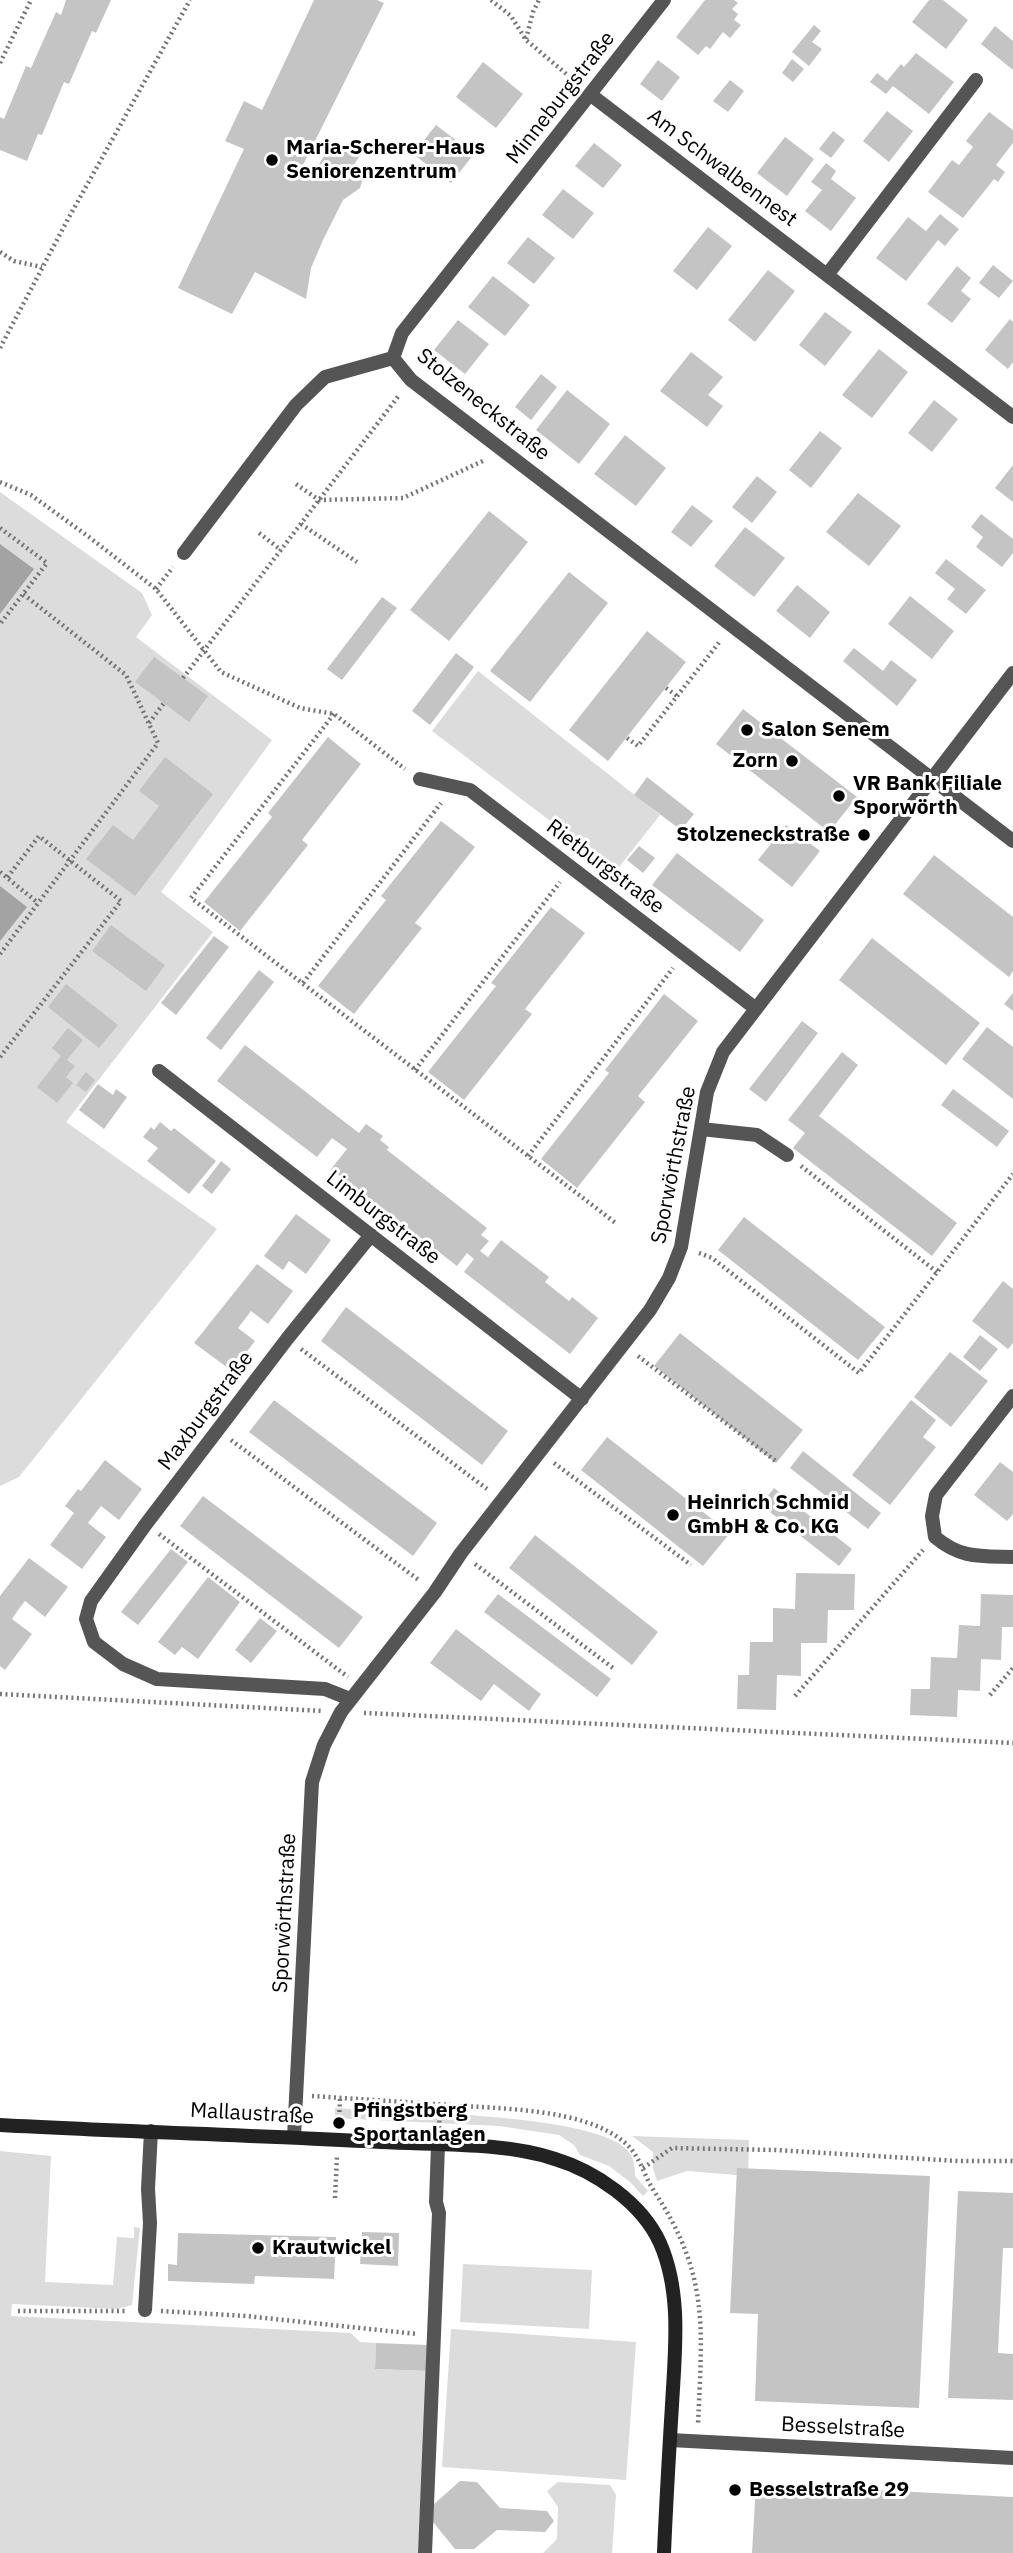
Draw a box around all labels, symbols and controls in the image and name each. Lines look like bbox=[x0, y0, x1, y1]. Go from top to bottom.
street label: Minneburgstraße bbox=[501, 27, 621, 169]
street label: Am Schwalbennest bbox=[642, 104, 802, 232]
place label: Maria-Scherer-Haus Seniorenzentrum bbox=[286, 135, 485, 185]
marker: Maria-Scherer-Haus Seniorenzentrum bbox=[264, 152, 280, 168]
street label: Stolzeneckstraße bbox=[411, 344, 555, 466]
place label: Salon Senem bbox=[761, 717, 890, 743]
marker: Salon Senem bbox=[739, 722, 755, 738]
place label: Zorn bbox=[733, 748, 778, 774]
marker: Zorn bbox=[784, 753, 800, 769]
place label: VR Bank Filiale Sporwörth bbox=[853, 771, 1002, 821]
marker: VR Bank Filiale Sporwörth bbox=[831, 788, 847, 804]
street label: Rietburgstraße bbox=[541, 814, 669, 920]
place label: Stolzeneckstraße bbox=[676, 822, 850, 848]
marker: Stolzeneckstraße bbox=[856, 827, 872, 843]
street label: Sporwörthstraße bbox=[646, 1084, 702, 1246]
street label: Limburgstraße bbox=[321, 1166, 445, 1270]
street label: Maxburgstraße bbox=[153, 1346, 259, 1476]
place label: Heinrich Schmid GmbH & Co. KG bbox=[687, 1490, 849, 1540]
marker: Heinrich Schmid GmbH & Co. KG bbox=[665, 1507, 681, 1523]
street label: Sporwörthstraße bbox=[268, 1832, 302, 1994]
street label: Mallaustraße bbox=[189, 2098, 315, 2130]
place label: Pfingstberg Sportanlagen bbox=[353, 2098, 486, 2148]
marker: Pfingstberg Sportanlagen bbox=[331, 2115, 347, 2131]
place label: Krautwickel bbox=[272, 2235, 391, 2261]
marker: Krautwickel bbox=[250, 2240, 266, 2256]
street label: Besselstraße bbox=[780, 2412, 906, 2444]
place label: Besselstraße 29 bbox=[749, 2477, 909, 2503]
marker: Besselstraße 29 bbox=[727, 2482, 743, 2498]

